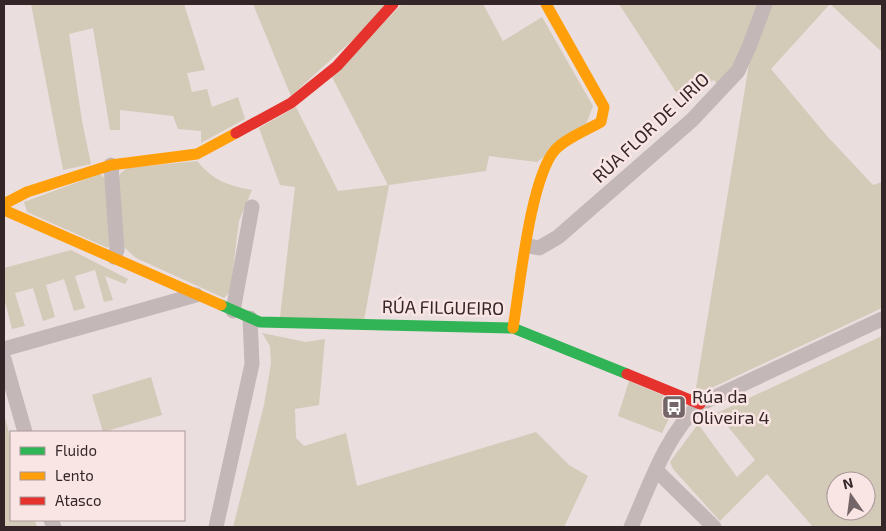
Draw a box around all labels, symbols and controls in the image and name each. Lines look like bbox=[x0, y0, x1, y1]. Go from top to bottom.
street label: RÚA FLOR DE LIRIO bbox=[587, 68, 713, 187]
street label: RÚA FILGUEIRO bbox=[382, 295, 504, 319]
place label: Rúa da Oliveira 4 bbox=[692, 385, 770, 428]
bus stop icon: Rúa da Oliveira 4 bbox=[661, 394, 687, 420]
legend bbox=[10, 431, 185, 521]
text: Fluido bbox=[55, 441, 97, 459]
text: Lento bbox=[55, 466, 94, 484]
north arrow bbox=[826, 471, 876, 521]
text: N bbox=[841, 473, 855, 492]
text: Atasco bbox=[55, 491, 101, 509]

